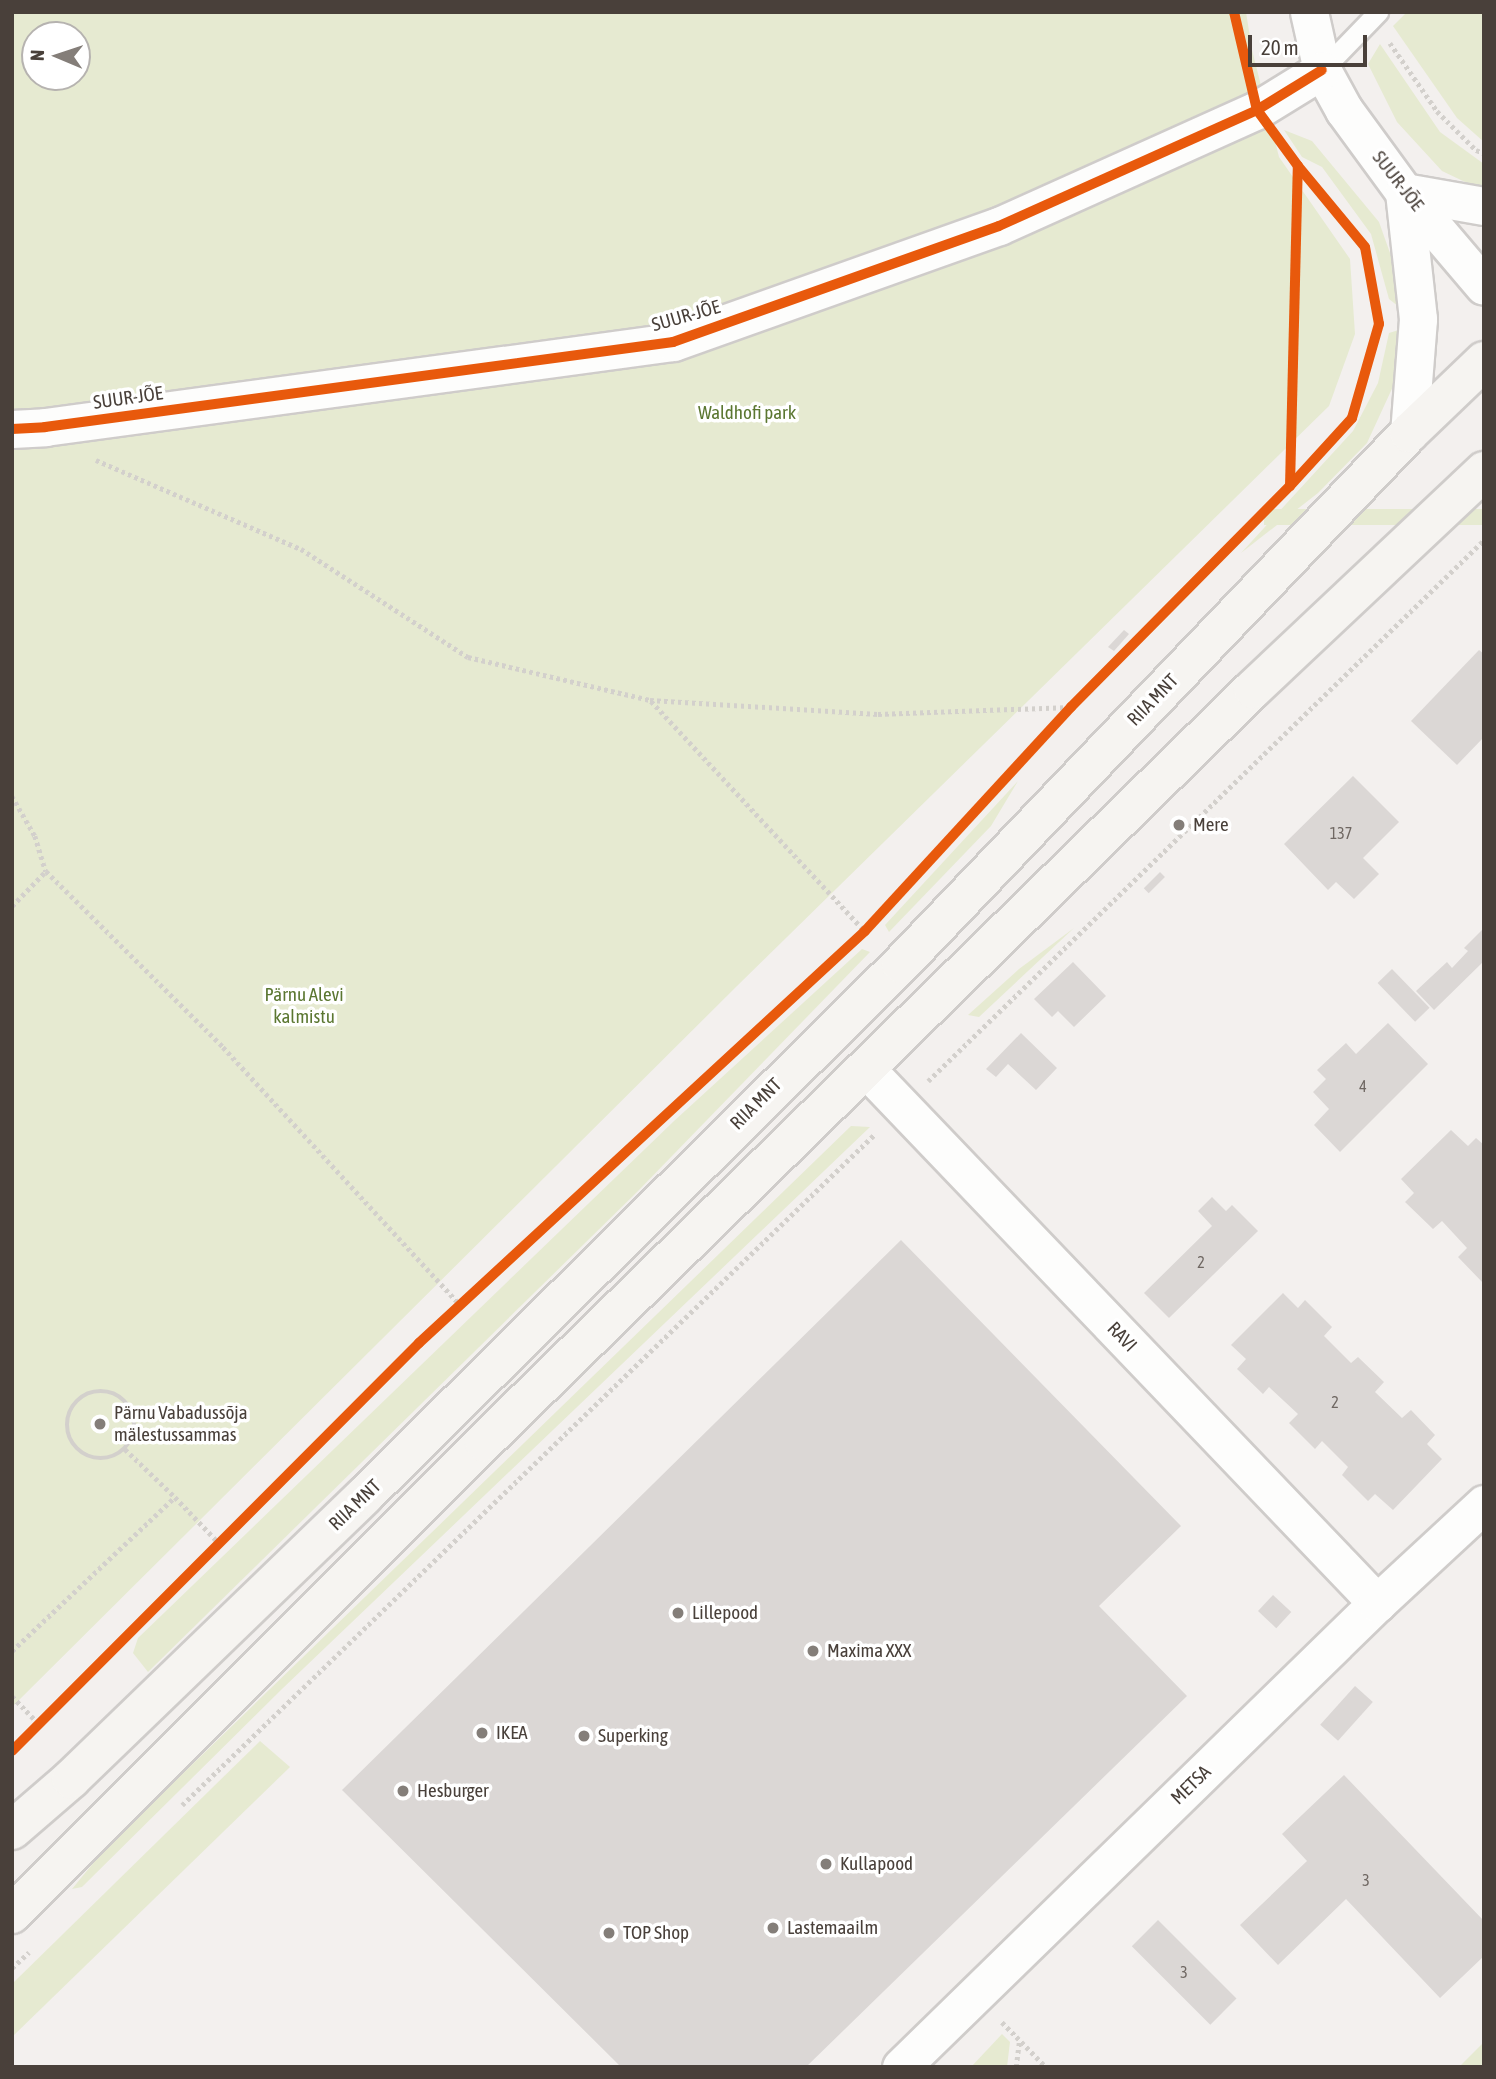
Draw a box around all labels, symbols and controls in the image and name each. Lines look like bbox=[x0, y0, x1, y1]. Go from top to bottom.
north arrow bbox=[21, 21, 91, 91]
scale bar bbox=[1251, 21, 1370, 65]
text: 20 m bbox=[1261, 35, 1299, 59]
text: N bbox=[26, 49, 48, 61]
street label: SUUR-JÕE bbox=[1367, 146, 1429, 216]
street label: SUUR-JÕE bbox=[649, 295, 723, 337]
street label: SUUR-JÕE bbox=[92, 382, 164, 414]
park label: Waldhofi park bbox=[698, 402, 796, 424]
street label: RIIA MNT bbox=[1123, 669, 1183, 731]
place label: Mere bbox=[1193, 814, 1229, 836]
marker: Mere bbox=[1171, 817, 1187, 833]
house number: 137 bbox=[1330, 823, 1352, 843]
park label: Pärnu Alevi kalmistu bbox=[264, 984, 344, 1028]
street label: RIIA MNT bbox=[726, 1074, 786, 1134]
house number: 4 bbox=[1359, 1076, 1367, 1096]
house number: 2 bbox=[1197, 1252, 1205, 1272]
street label: RAVI bbox=[1102, 1317, 1142, 1357]
house number: 2 bbox=[1331, 1392, 1339, 1412]
place label: Pärnu Vabadussõja mälestussammas bbox=[114, 1402, 248, 1446]
marker: Pärnu Vabadussõja mälestussammas bbox=[92, 1416, 108, 1432]
street label: RIIA MNT bbox=[324, 1475, 386, 1535]
place label: Lillepood bbox=[692, 1602, 758, 1624]
marker: Lillepood bbox=[670, 1605, 686, 1621]
place label: Maxima XXX bbox=[827, 1640, 911, 1662]
marker: Maxima XXX bbox=[805, 1643, 821, 1659]
place label: IKEA bbox=[496, 1722, 528, 1744]
marker: IKEA bbox=[474, 1725, 490, 1741]
place label: Superking bbox=[598, 1725, 668, 1747]
marker: Superking bbox=[576, 1728, 592, 1744]
street label: METSA bbox=[1166, 1761, 1216, 1809]
place label: Hesburger bbox=[417, 1780, 489, 1802]
marker: Hesburger bbox=[395, 1783, 411, 1799]
place label: Kullapood bbox=[840, 1853, 913, 1875]
marker: Kullapood bbox=[818, 1856, 834, 1872]
house number: 3 bbox=[1362, 1870, 1370, 1890]
place label: Lastemaailm bbox=[787, 1917, 878, 1939]
marker: Lastemaailm bbox=[765, 1920, 781, 1936]
place label: TOP Shop bbox=[623, 1922, 689, 1944]
marker: TOP Shop bbox=[601, 1925, 617, 1941]
house number: 3 bbox=[1180, 1962, 1188, 1982]

